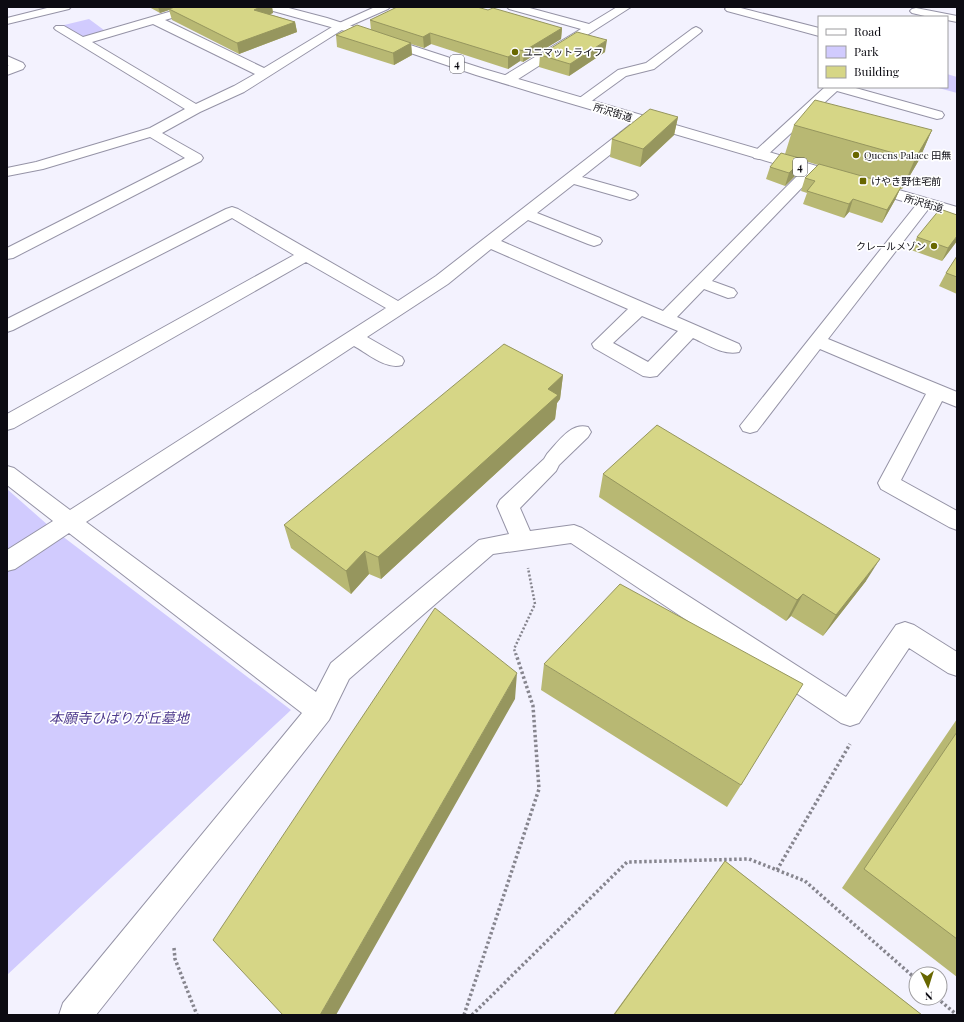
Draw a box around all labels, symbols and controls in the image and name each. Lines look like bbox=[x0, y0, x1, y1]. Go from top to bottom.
legend bbox=[818, 16, 948, 88]
text: Road bbox=[854, 23, 881, 39]
text: Park bbox=[854, 43, 879, 59]
place label: ユニマットライフ bbox=[523, 45, 603, 59]
marker: ユニマットライフ bbox=[510, 47, 520, 57]
road number: 4 bbox=[450, 55, 464, 73]
text: Building bbox=[854, 63, 900, 79]
street label: 所沢街道 bbox=[592, 99, 634, 125]
place label: Queens Palace 田無 bbox=[864, 148, 951, 162]
marker: Queens Palace 田無 bbox=[851, 150, 861, 160]
road number: 4 bbox=[793, 158, 807, 176]
place label: けやき野住宅前 bbox=[871, 174, 941, 188]
marker: けやき野住宅前 bbox=[858, 176, 868, 186]
street label: 所沢街道 bbox=[903, 191, 945, 215]
place label: クレールメゾン bbox=[856, 239, 926, 253]
marker: クレールメゾン bbox=[929, 241, 939, 251]
park label: 本願寺ひばりが丘墓地 bbox=[49, 708, 191, 727]
north arrow bbox=[908, 966, 948, 1006]
text: N bbox=[924, 989, 933, 1004]

